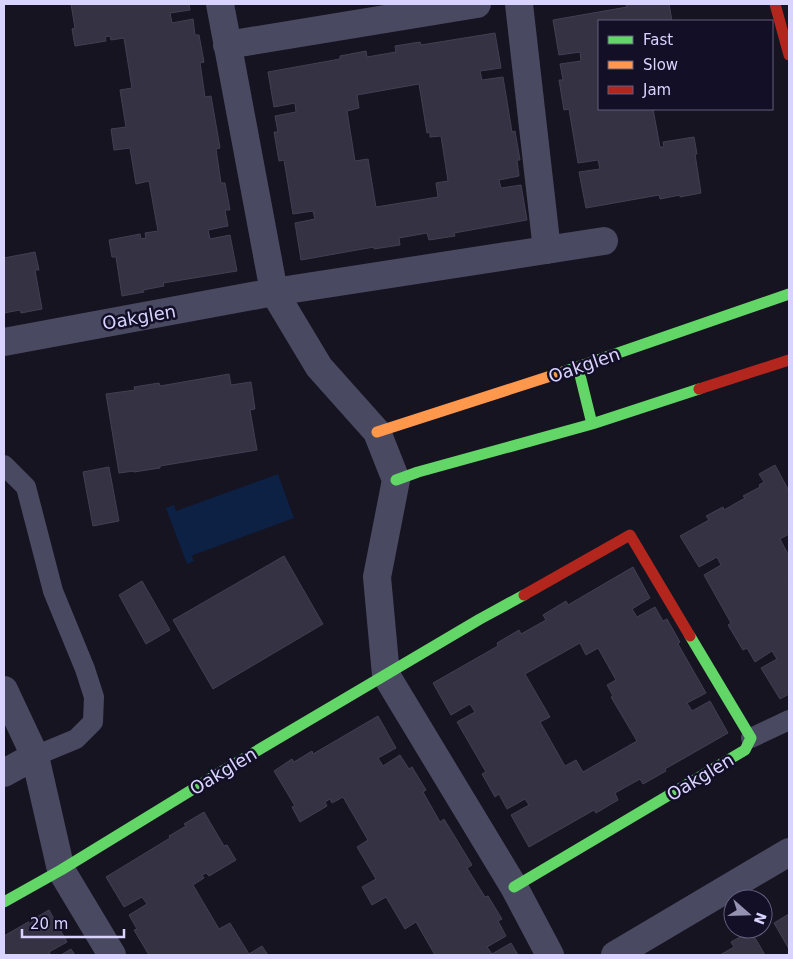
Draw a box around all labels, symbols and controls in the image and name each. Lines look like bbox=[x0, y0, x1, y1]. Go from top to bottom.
legend bbox=[598, 20, 773, 110]
text: Fast bbox=[643, 31, 673, 49]
text: Slow bbox=[643, 56, 678, 74]
text: Jam bbox=[642, 81, 671, 99]
street label: Oakglen bbox=[100, 300, 178, 334]
street label: Oakglen bbox=[545, 343, 623, 387]
street label: Oakglen bbox=[186, 743, 260, 799]
street label: Oakglen bbox=[663, 749, 737, 805]
north arrow bbox=[723, 889, 773, 939]
scale bar bbox=[22, 906, 125, 938]
text: N bbox=[751, 910, 770, 927]
text: 20 m bbox=[30, 915, 68, 933]

